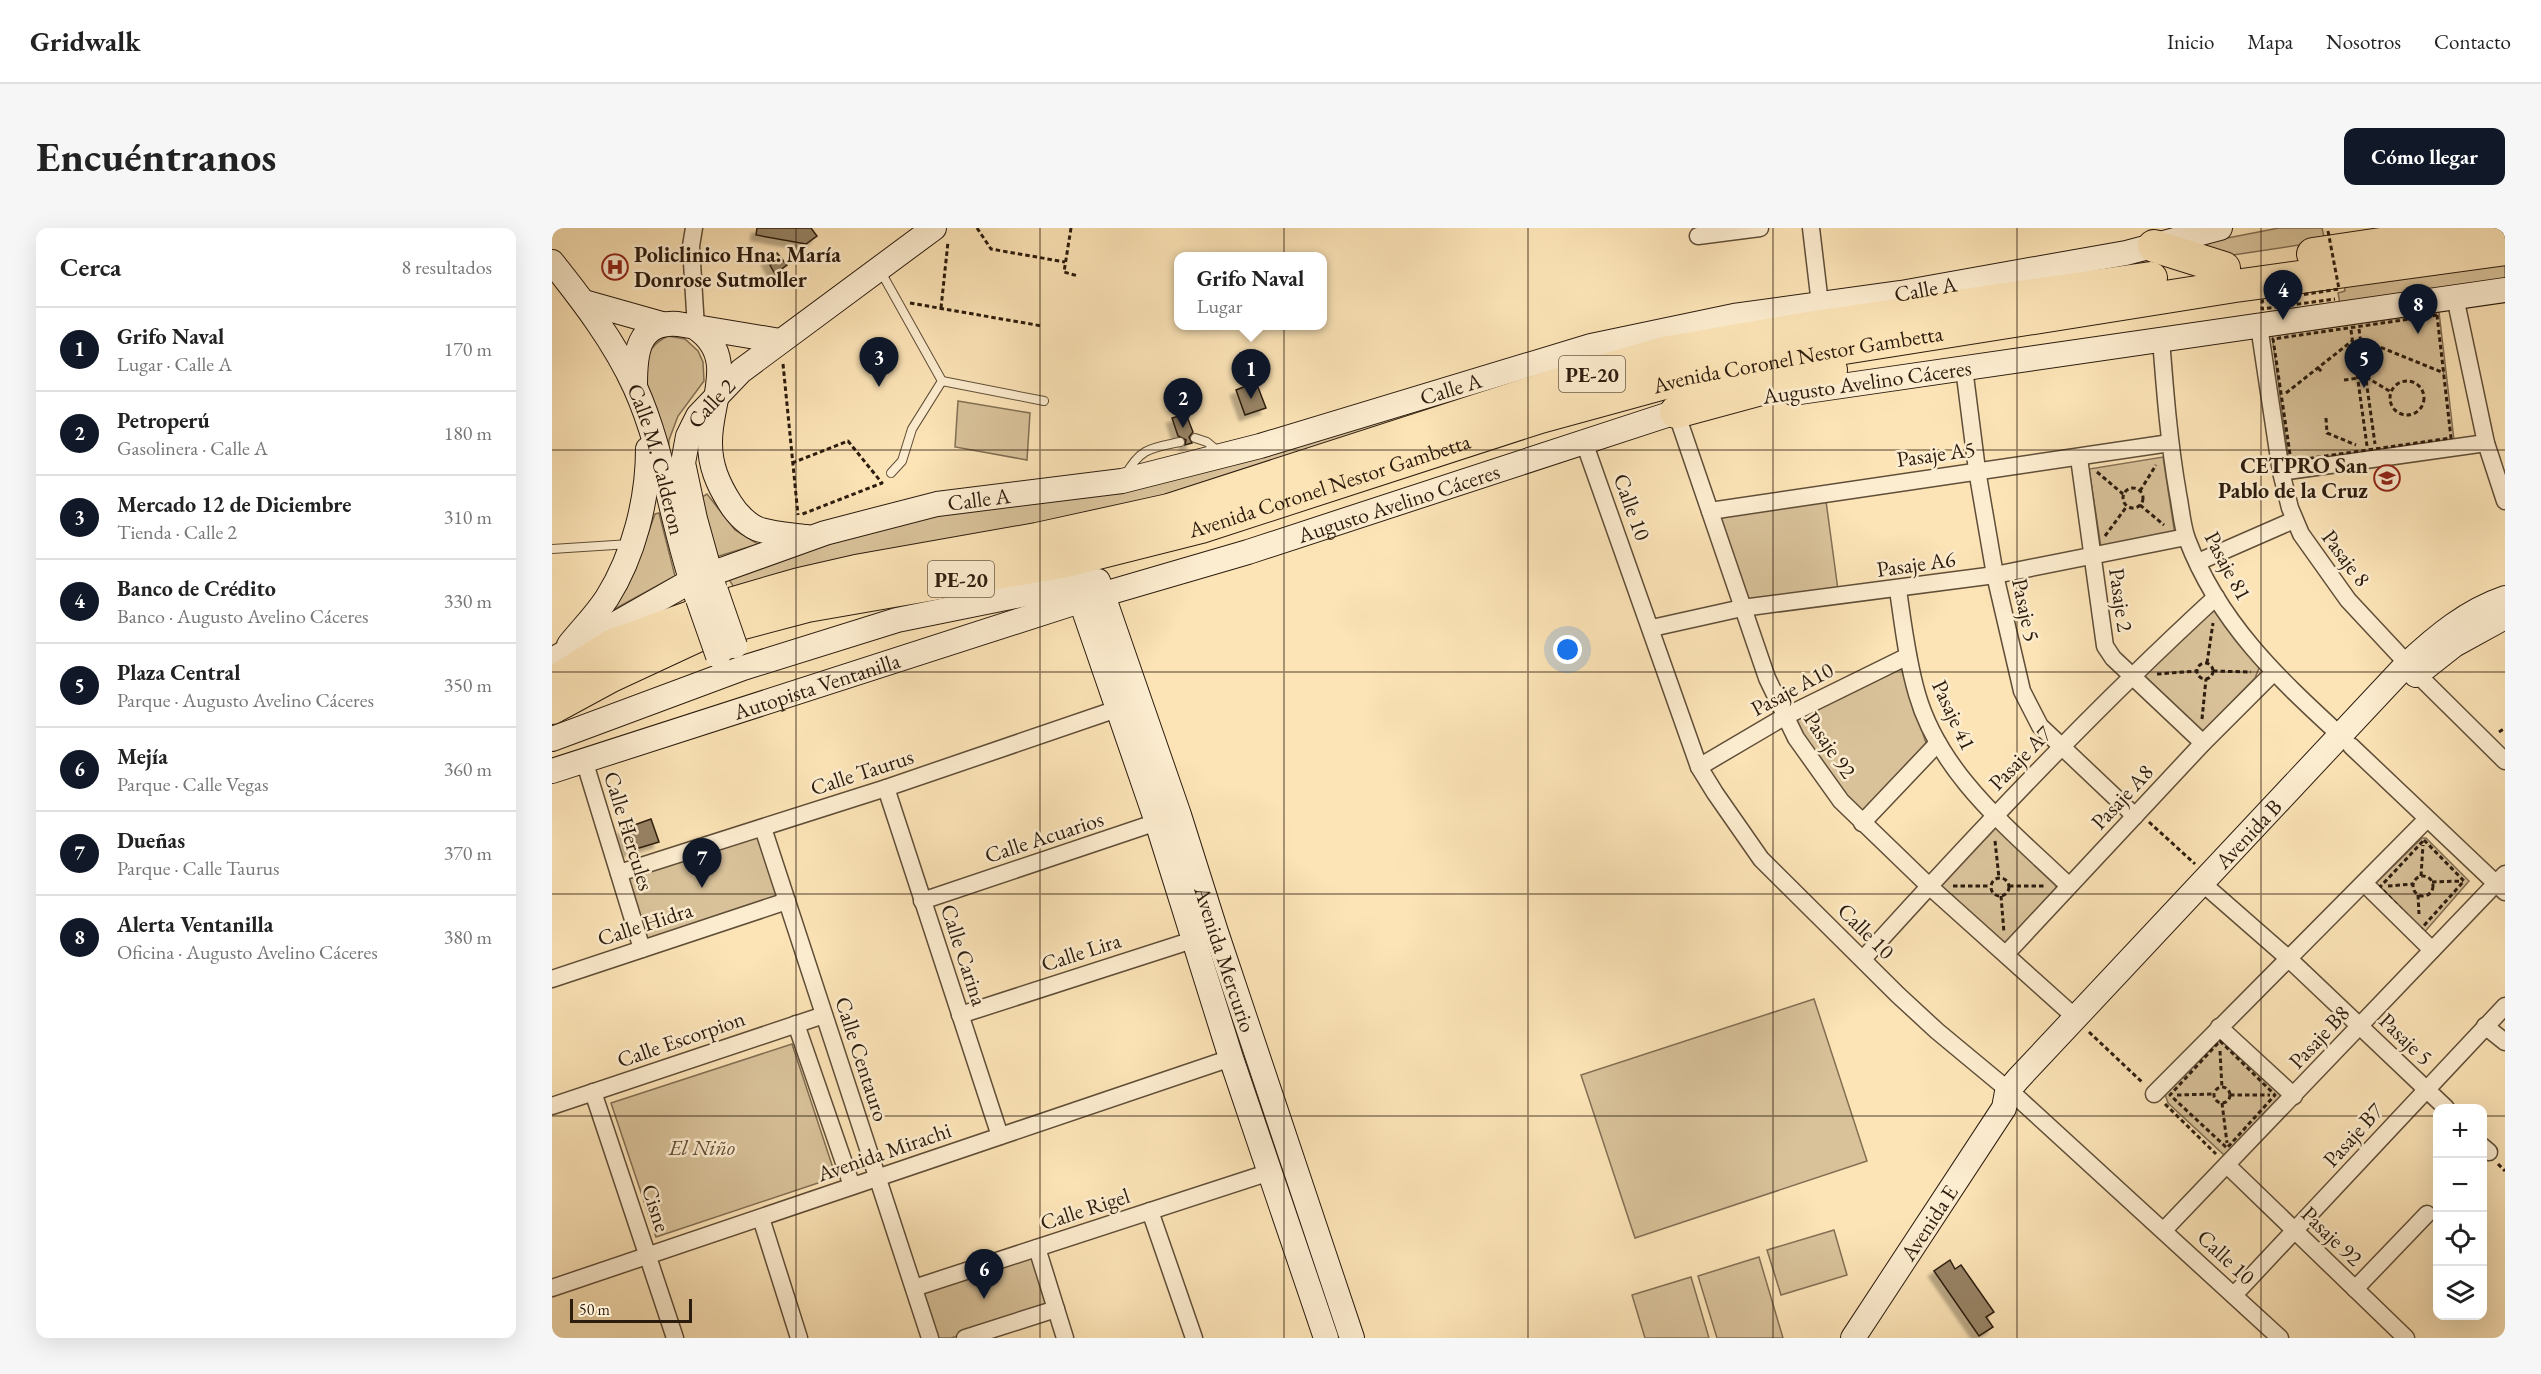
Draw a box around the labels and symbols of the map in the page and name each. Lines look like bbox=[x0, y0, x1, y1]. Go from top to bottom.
place label: Policlinico Hna. María Donrose Sutmoller bbox=[634, 240, 841, 294]
hospital icon: Policlinico Hna. María Donrose Sutmoller bbox=[600, 252, 630, 282]
street label: Calle A bbox=[1892, 269, 1960, 308]
pin: 4 bbox=[2264, 270, 2302, 320]
pin: 8 bbox=[2398, 285, 2438, 334]
street label: Avenida Coronel Nestor Gambetta bbox=[1648, 318, 1945, 400]
pin: 3 bbox=[860, 338, 898, 387]
pin: 5 bbox=[2344, 338, 2384, 388]
pin: 1 bbox=[1232, 350, 1270, 399]
street label: Augusto Avelino Cáceres bbox=[1760, 353, 1973, 411]
road number: PE-20 bbox=[1559, 356, 1625, 392]
street label: Calle A bbox=[1416, 365, 1486, 411]
street label: Calle 2 bbox=[680, 371, 742, 432]
pin: 2 bbox=[1164, 378, 1202, 428]
street label: Calle M. Calderon bbox=[621, 379, 692, 538]
street label: Avenida Coronel Nestor Gambetta bbox=[1184, 426, 1474, 544]
street label: Pasaje A5 bbox=[1895, 434, 1977, 474]
place label: CETPRO San Pablo de la Cruz bbox=[2218, 451, 2369, 505]
street label: Augusto Avelino Cáceres bbox=[1293, 456, 1503, 550]
school or university icon: CETPRO San Pablo de la Cruz bbox=[2372, 463, 2402, 493]
street label: Calle 10 bbox=[1607, 470, 1658, 545]
street label: Calle A bbox=[946, 480, 1013, 517]
street label: Pasaje 8 bbox=[2315, 524, 2377, 592]
street label: Pasaje 81 bbox=[2198, 526, 2258, 606]
street label: Pasaje A6 bbox=[1875, 544, 1958, 584]
road number: PE-20 bbox=[928, 561, 994, 597]
street label: Pasaje 2 bbox=[2102, 566, 2140, 634]
street label: Pasaje 5 bbox=[2005, 576, 2047, 644]
your location bbox=[1553, 635, 1582, 664]
street label: Autopista Ventanilla bbox=[729, 645, 904, 727]
street label: Pasaje A10 bbox=[1746, 655, 1839, 723]
street label: Pasaje 41 bbox=[1925, 675, 1983, 755]
street label: Pasaje 92 bbox=[1797, 706, 1863, 784]
street label: Pasaje A7 bbox=[1982, 719, 2058, 797]
street label: Calle Taurus bbox=[807, 742, 917, 802]
street label: Pasaje A8 bbox=[2084, 758, 2160, 836]
street label: Calle Hercules bbox=[597, 768, 661, 894]
street label: Avenida B bbox=[2208, 792, 2288, 875]
street label: Calle Acuarios bbox=[981, 804, 1107, 870]
pin: 7 bbox=[682, 838, 722, 888]
street label: Avenida Mercurio bbox=[1188, 881, 1263, 1036]
street label: Calle Hidra bbox=[594, 895, 696, 953]
street label: Calle 10 bbox=[1831, 896, 1901, 966]
street label: Calle Carina bbox=[934, 900, 994, 1010]
street label: Calle Lira bbox=[1037, 925, 1125, 979]
street label: Calle Centauro bbox=[828, 993, 896, 1125]
street label: Pasaje B8 bbox=[2282, 999, 2356, 1075]
street label: Calle Escorpion bbox=[613, 1003, 749, 1074]
street label: Pasaje 5 bbox=[2373, 1006, 2439, 1072]
street label: Pasaje B7 bbox=[2316, 1096, 2390, 1173]
street label: Avenida Mirachi bbox=[812, 1116, 955, 1189]
park label: El Niño bbox=[668, 1133, 735, 1162]
street label: Avenida E bbox=[1893, 1179, 1964, 1267]
street label: Cisne bbox=[635, 1181, 677, 1236]
street label: Calle Rigel bbox=[1037, 1181, 1133, 1237]
street label: Pasaje 92 bbox=[2295, 1200, 2369, 1273]
street label: Calle 10 bbox=[2191, 1223, 2261, 1291]
pin: 6 bbox=[964, 1250, 1004, 1299]
scale bar bbox=[570, 1296, 692, 1324]

